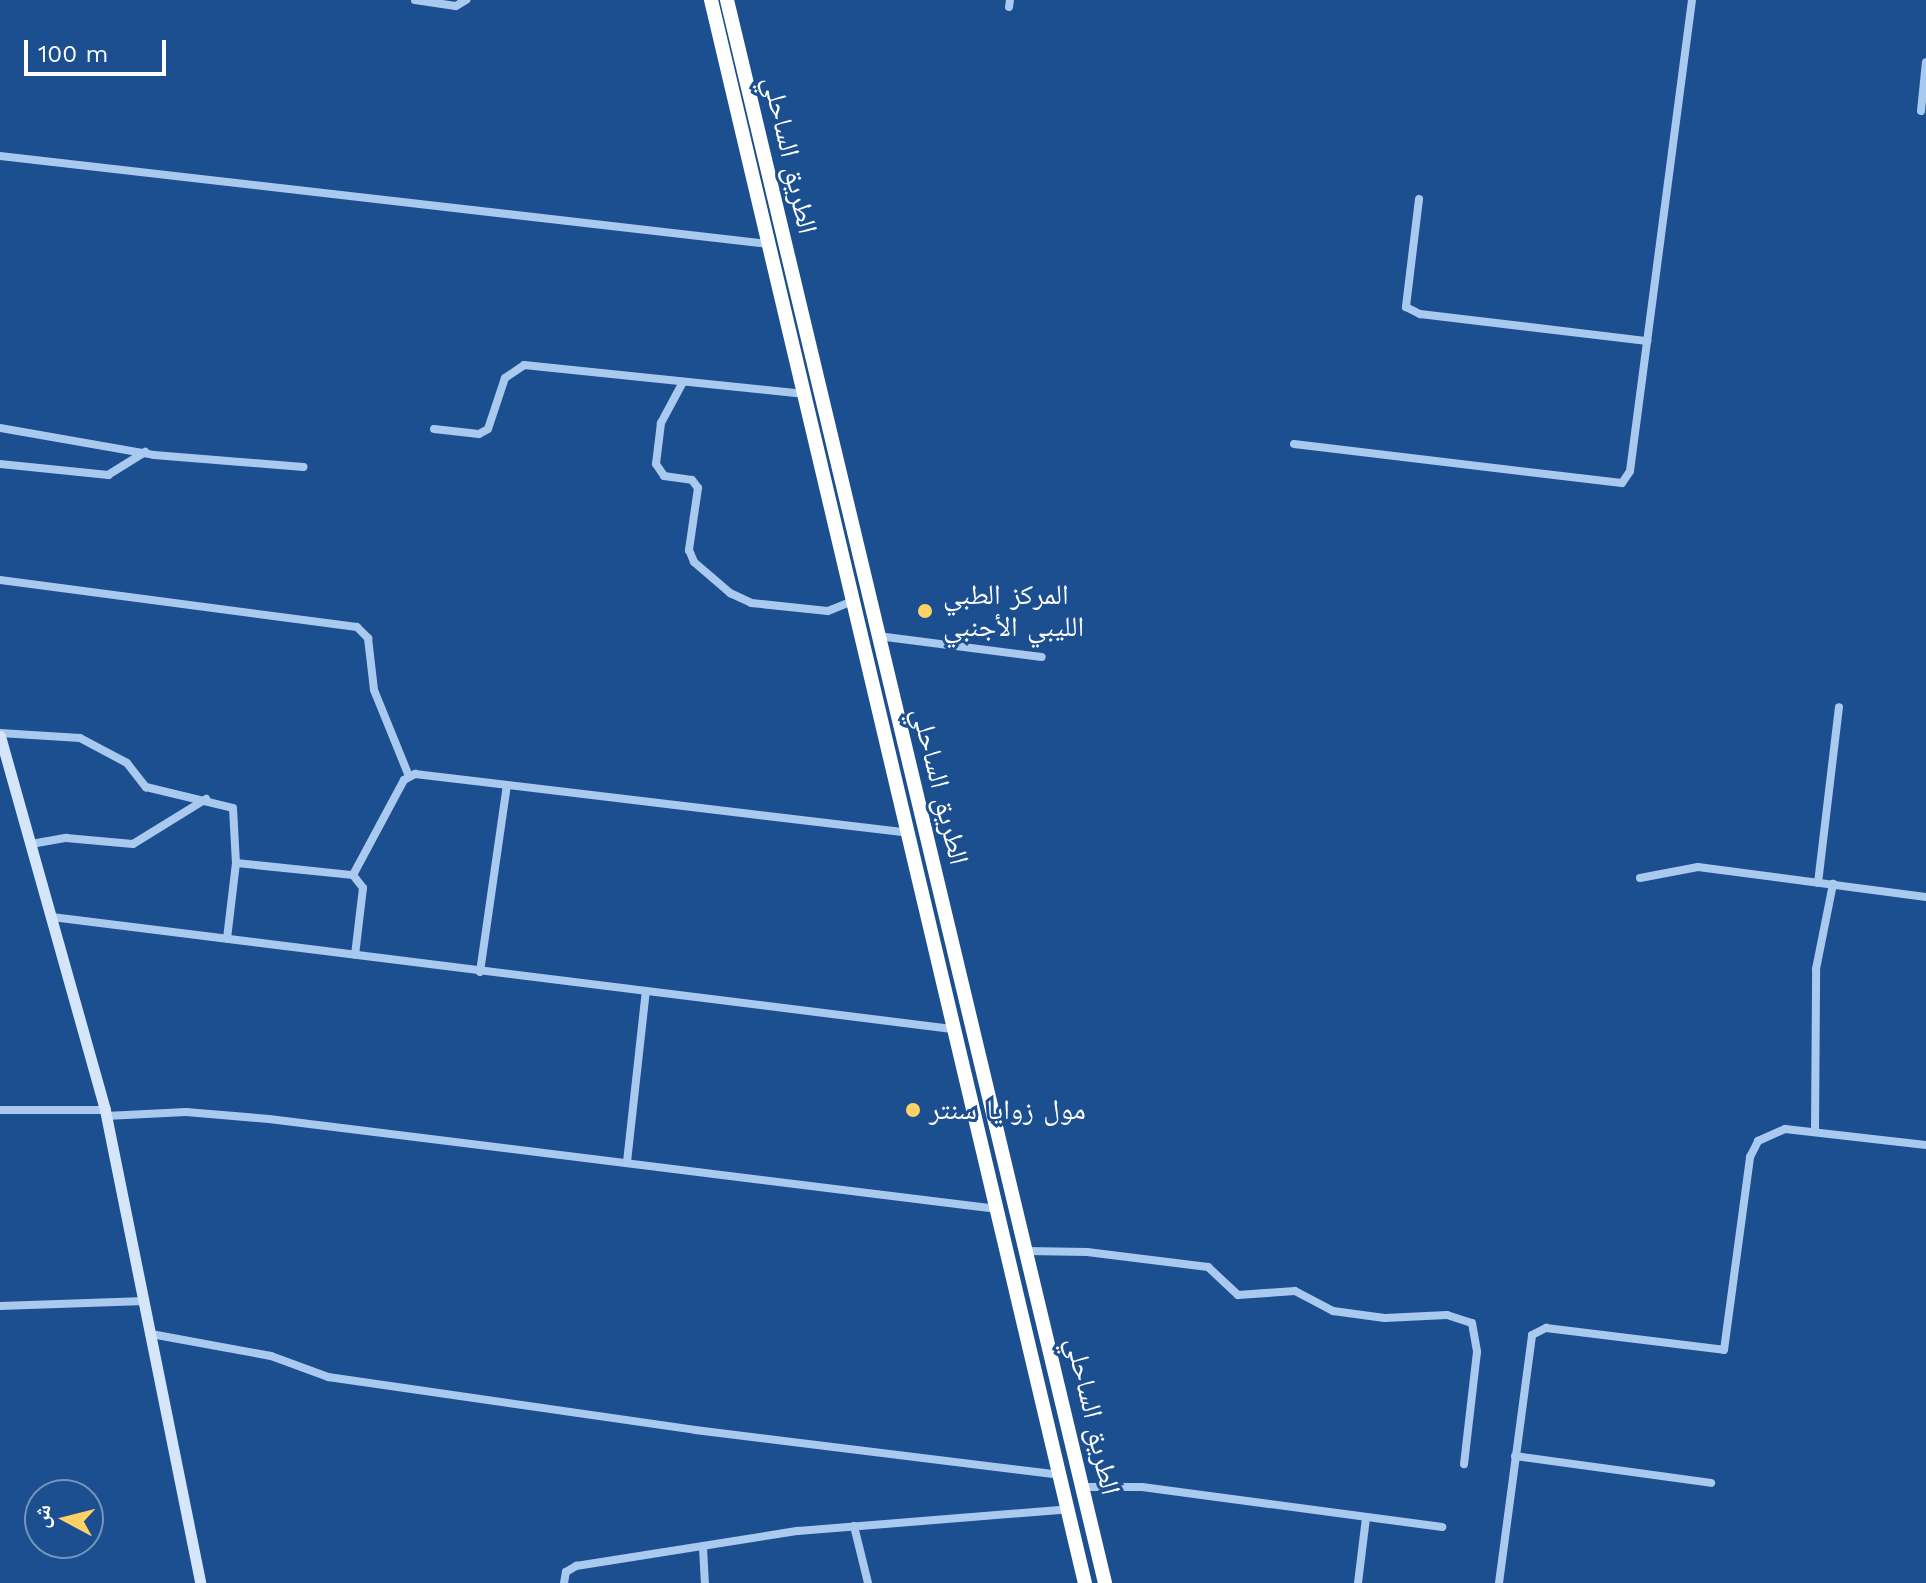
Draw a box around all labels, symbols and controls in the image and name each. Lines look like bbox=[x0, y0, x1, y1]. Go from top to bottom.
scale bar bbox=[28, 24, 170, 74]
text: 100 m bbox=[38, 40, 108, 68]
street label: الطريق الساحلي bbox=[756, 73, 824, 237]
place label: المركز الطبي الليبي الأجنبي bbox=[943, 578, 1084, 644]
marker: المركز الطبي الليبي الأجنبي bbox=[914, 600, 936, 622]
street label: الطريق الساحلي bbox=[904, 704, 976, 868]
place label: مول زوايا سنتر bbox=[929, 1093, 1086, 1127]
marker: مول زوايا سنتر bbox=[904, 1101, 922, 1119]
street label: الطريق الساحلي bbox=[1059, 1334, 1127, 1498]
north arrow bbox=[24, 1479, 104, 1559]
text: ش bbox=[28, 1503, 55, 1529]

